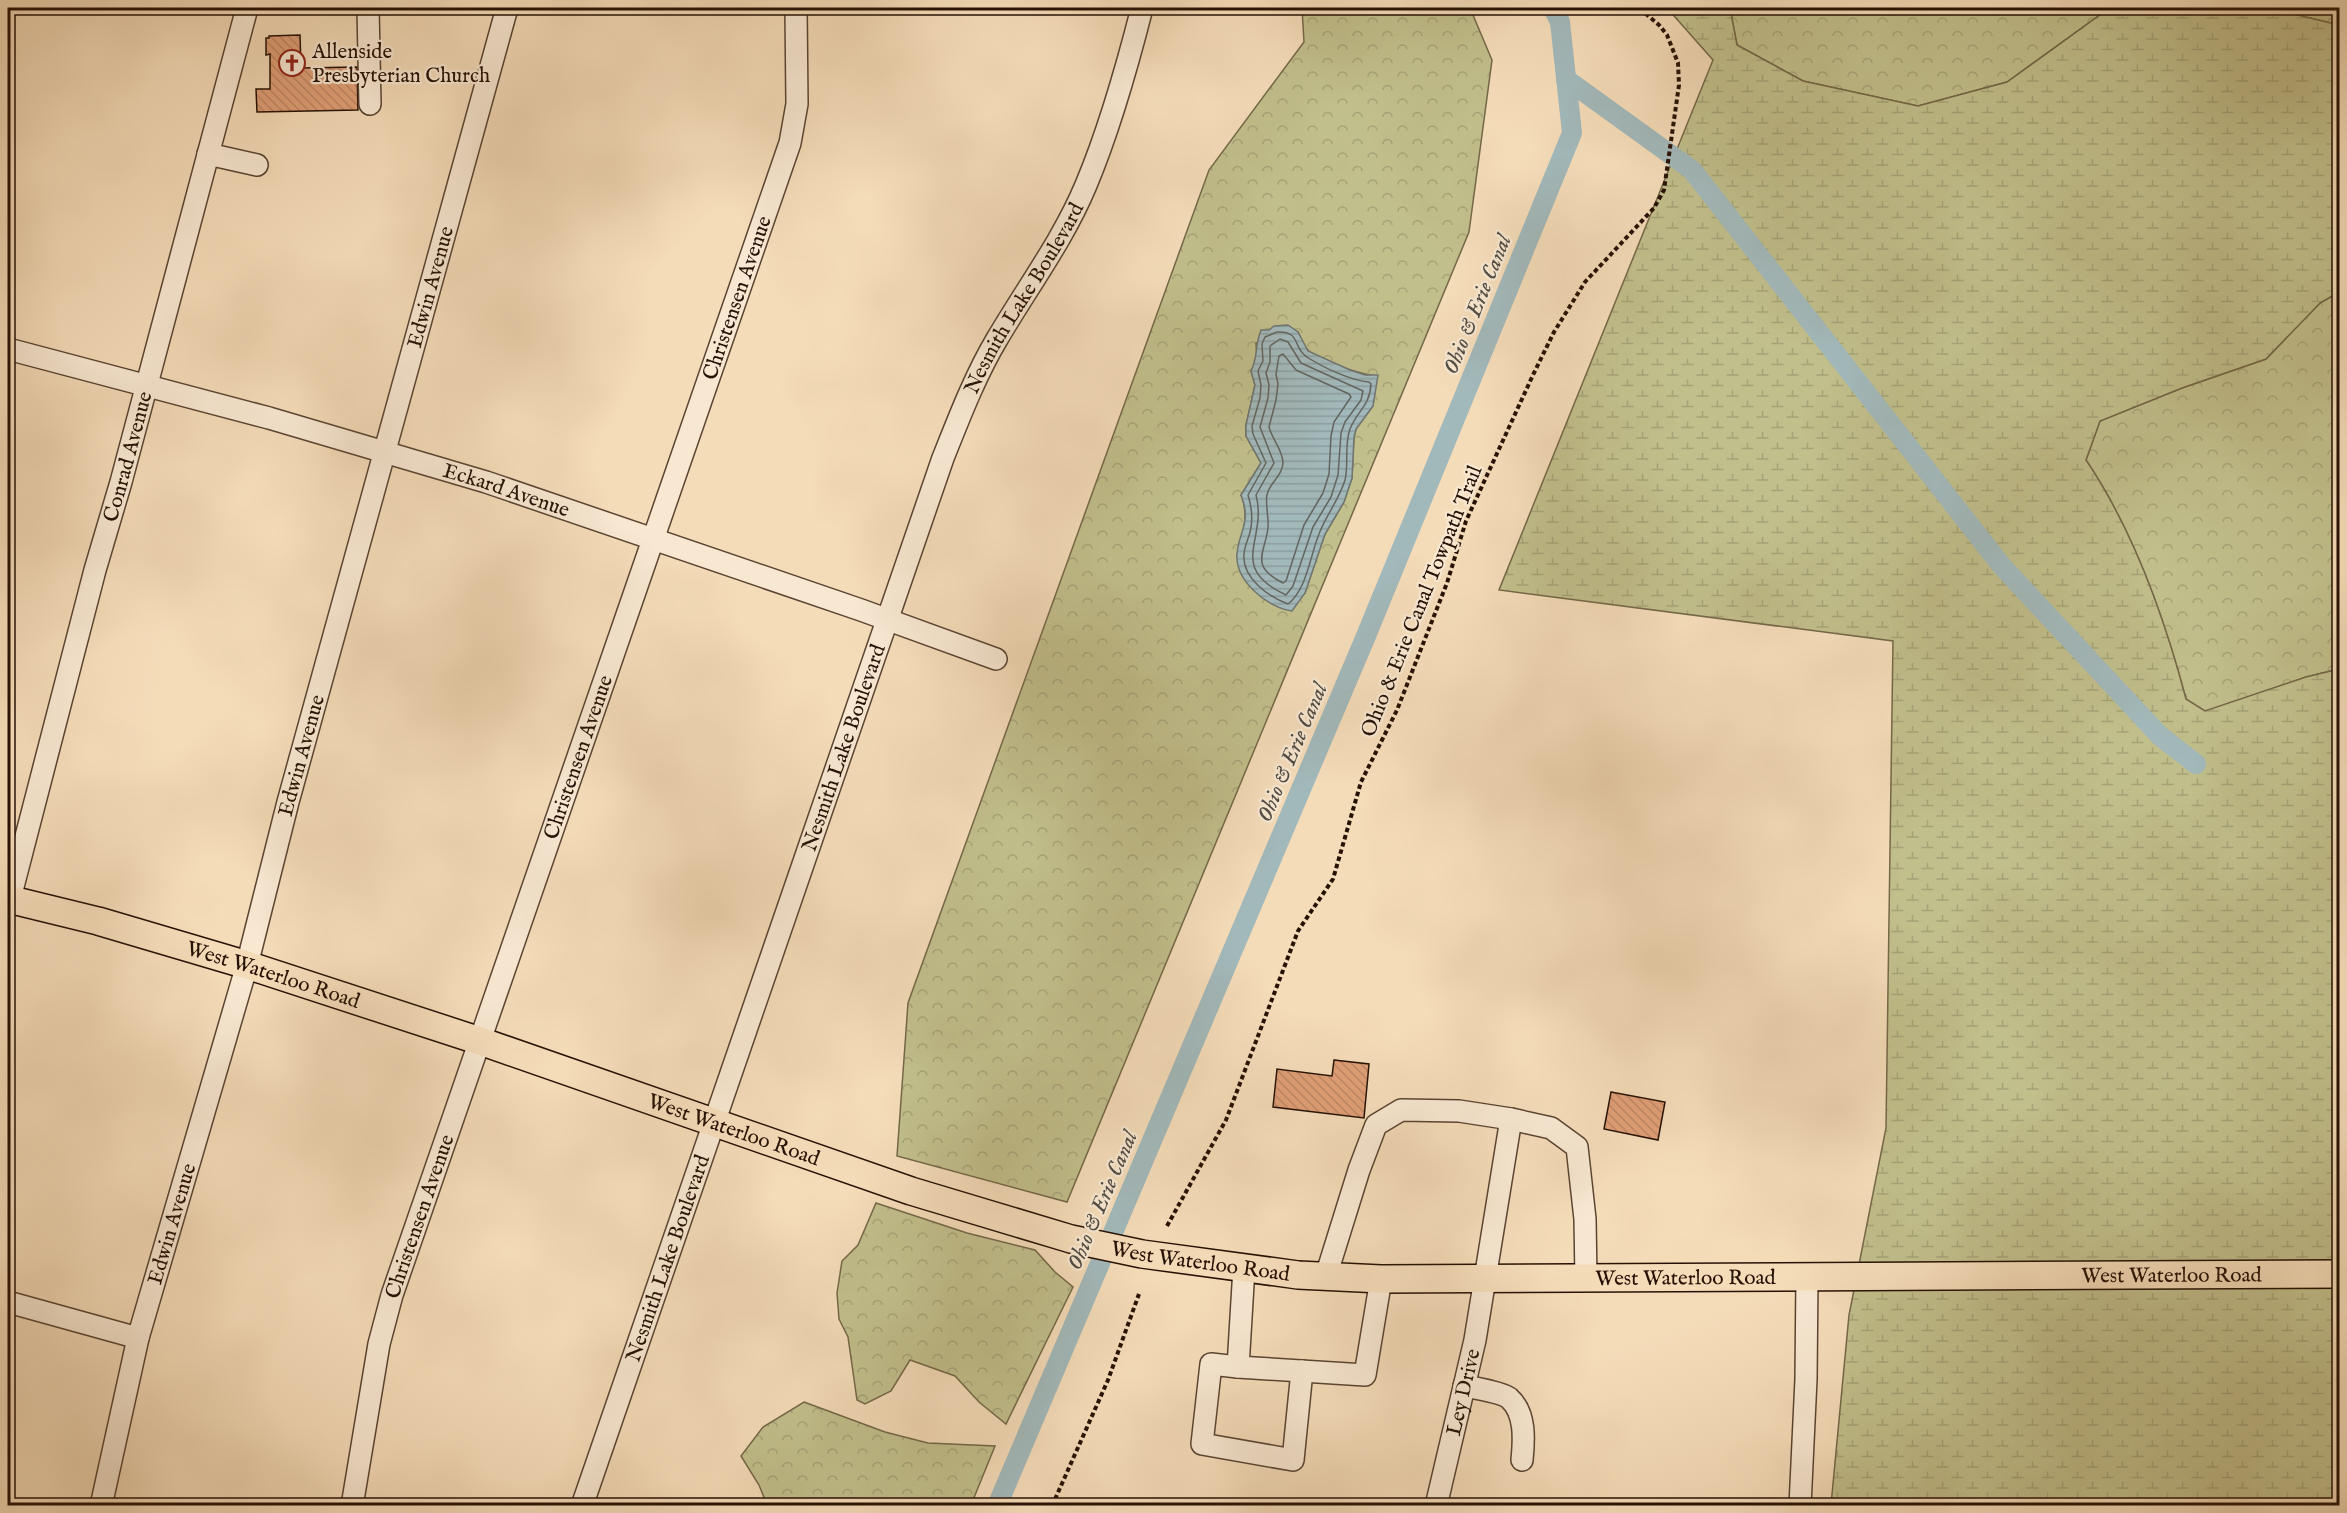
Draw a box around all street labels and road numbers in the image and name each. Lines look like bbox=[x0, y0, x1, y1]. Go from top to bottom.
street label: Nesmith Lake Boulevard bbox=[959, 198, 1091, 399]
street label: Christensen Avenue bbox=[697, 212, 779, 384]
street label: Edwin Avenue bbox=[402, 223, 461, 351]
street label: Conrad Avenue bbox=[98, 388, 160, 526]
street label: Eckard Avenue bbox=[440, 458, 573, 525]
street label: Ohio & Erie Canal Towpath Trail bbox=[1355, 462, 1489, 741]
street label: Nesmith Lake Boulevard bbox=[796, 640, 893, 855]
street label: Christensen Avenue bbox=[538, 672, 620, 843]
street label: Edwin Avenue bbox=[273, 692, 332, 819]
street label: West Waterloo Road bbox=[183, 936, 364, 1016]
street label: West Waterloo Road bbox=[644, 1088, 824, 1173]
street label: Christensen Avenue bbox=[380, 1131, 462, 1303]
street label: Nesmith Lake Boulevard bbox=[621, 1151, 717, 1366]
street label: Edwin Avenue bbox=[142, 1160, 203, 1288]
street label: West Waterloo Road bbox=[1108, 1236, 1292, 1289]
street label: West Waterloo Road bbox=[2081, 1262, 2263, 1290]
street label: West Waterloo Road bbox=[1595, 1265, 1777, 1293]
street label: Ley Drive bbox=[1441, 1346, 1488, 1439]

